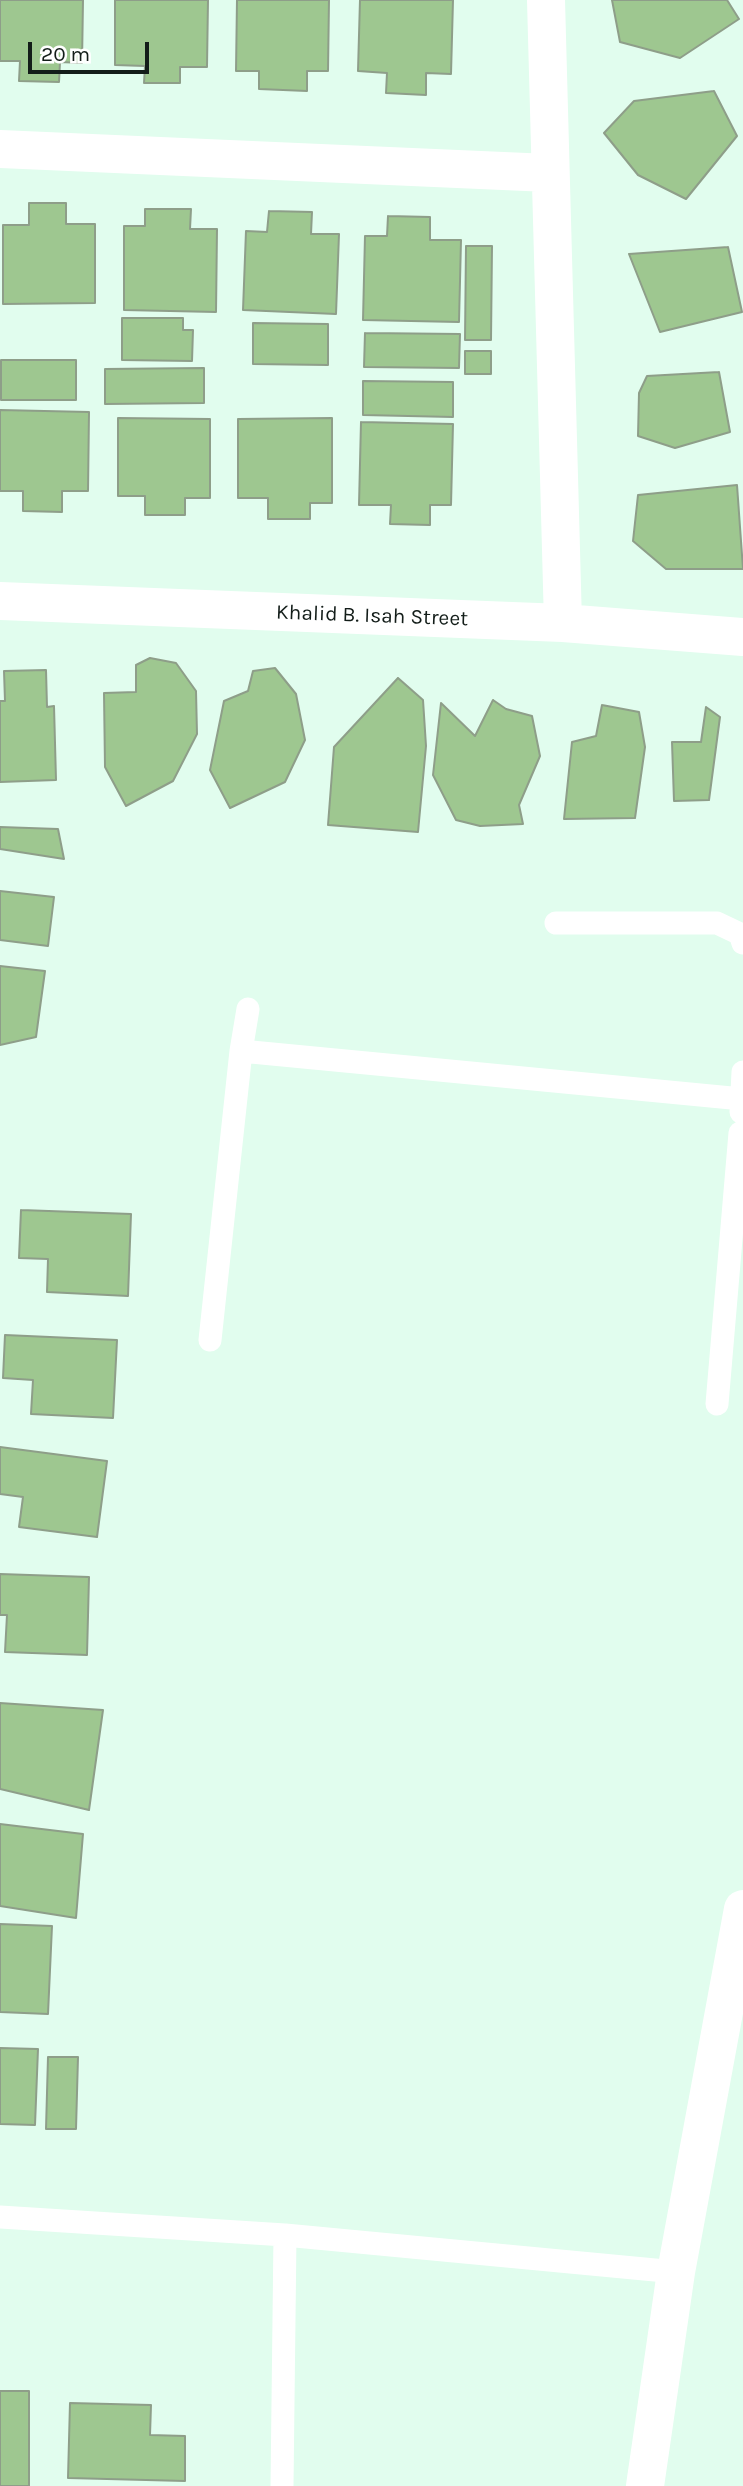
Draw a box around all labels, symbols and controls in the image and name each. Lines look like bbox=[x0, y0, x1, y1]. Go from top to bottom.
scale bar bbox=[32, 28, 152, 72]
text: 20 m bbox=[41, 42, 90, 66]
street label: Khalid B. Isah Street bbox=[276, 600, 468, 632]

